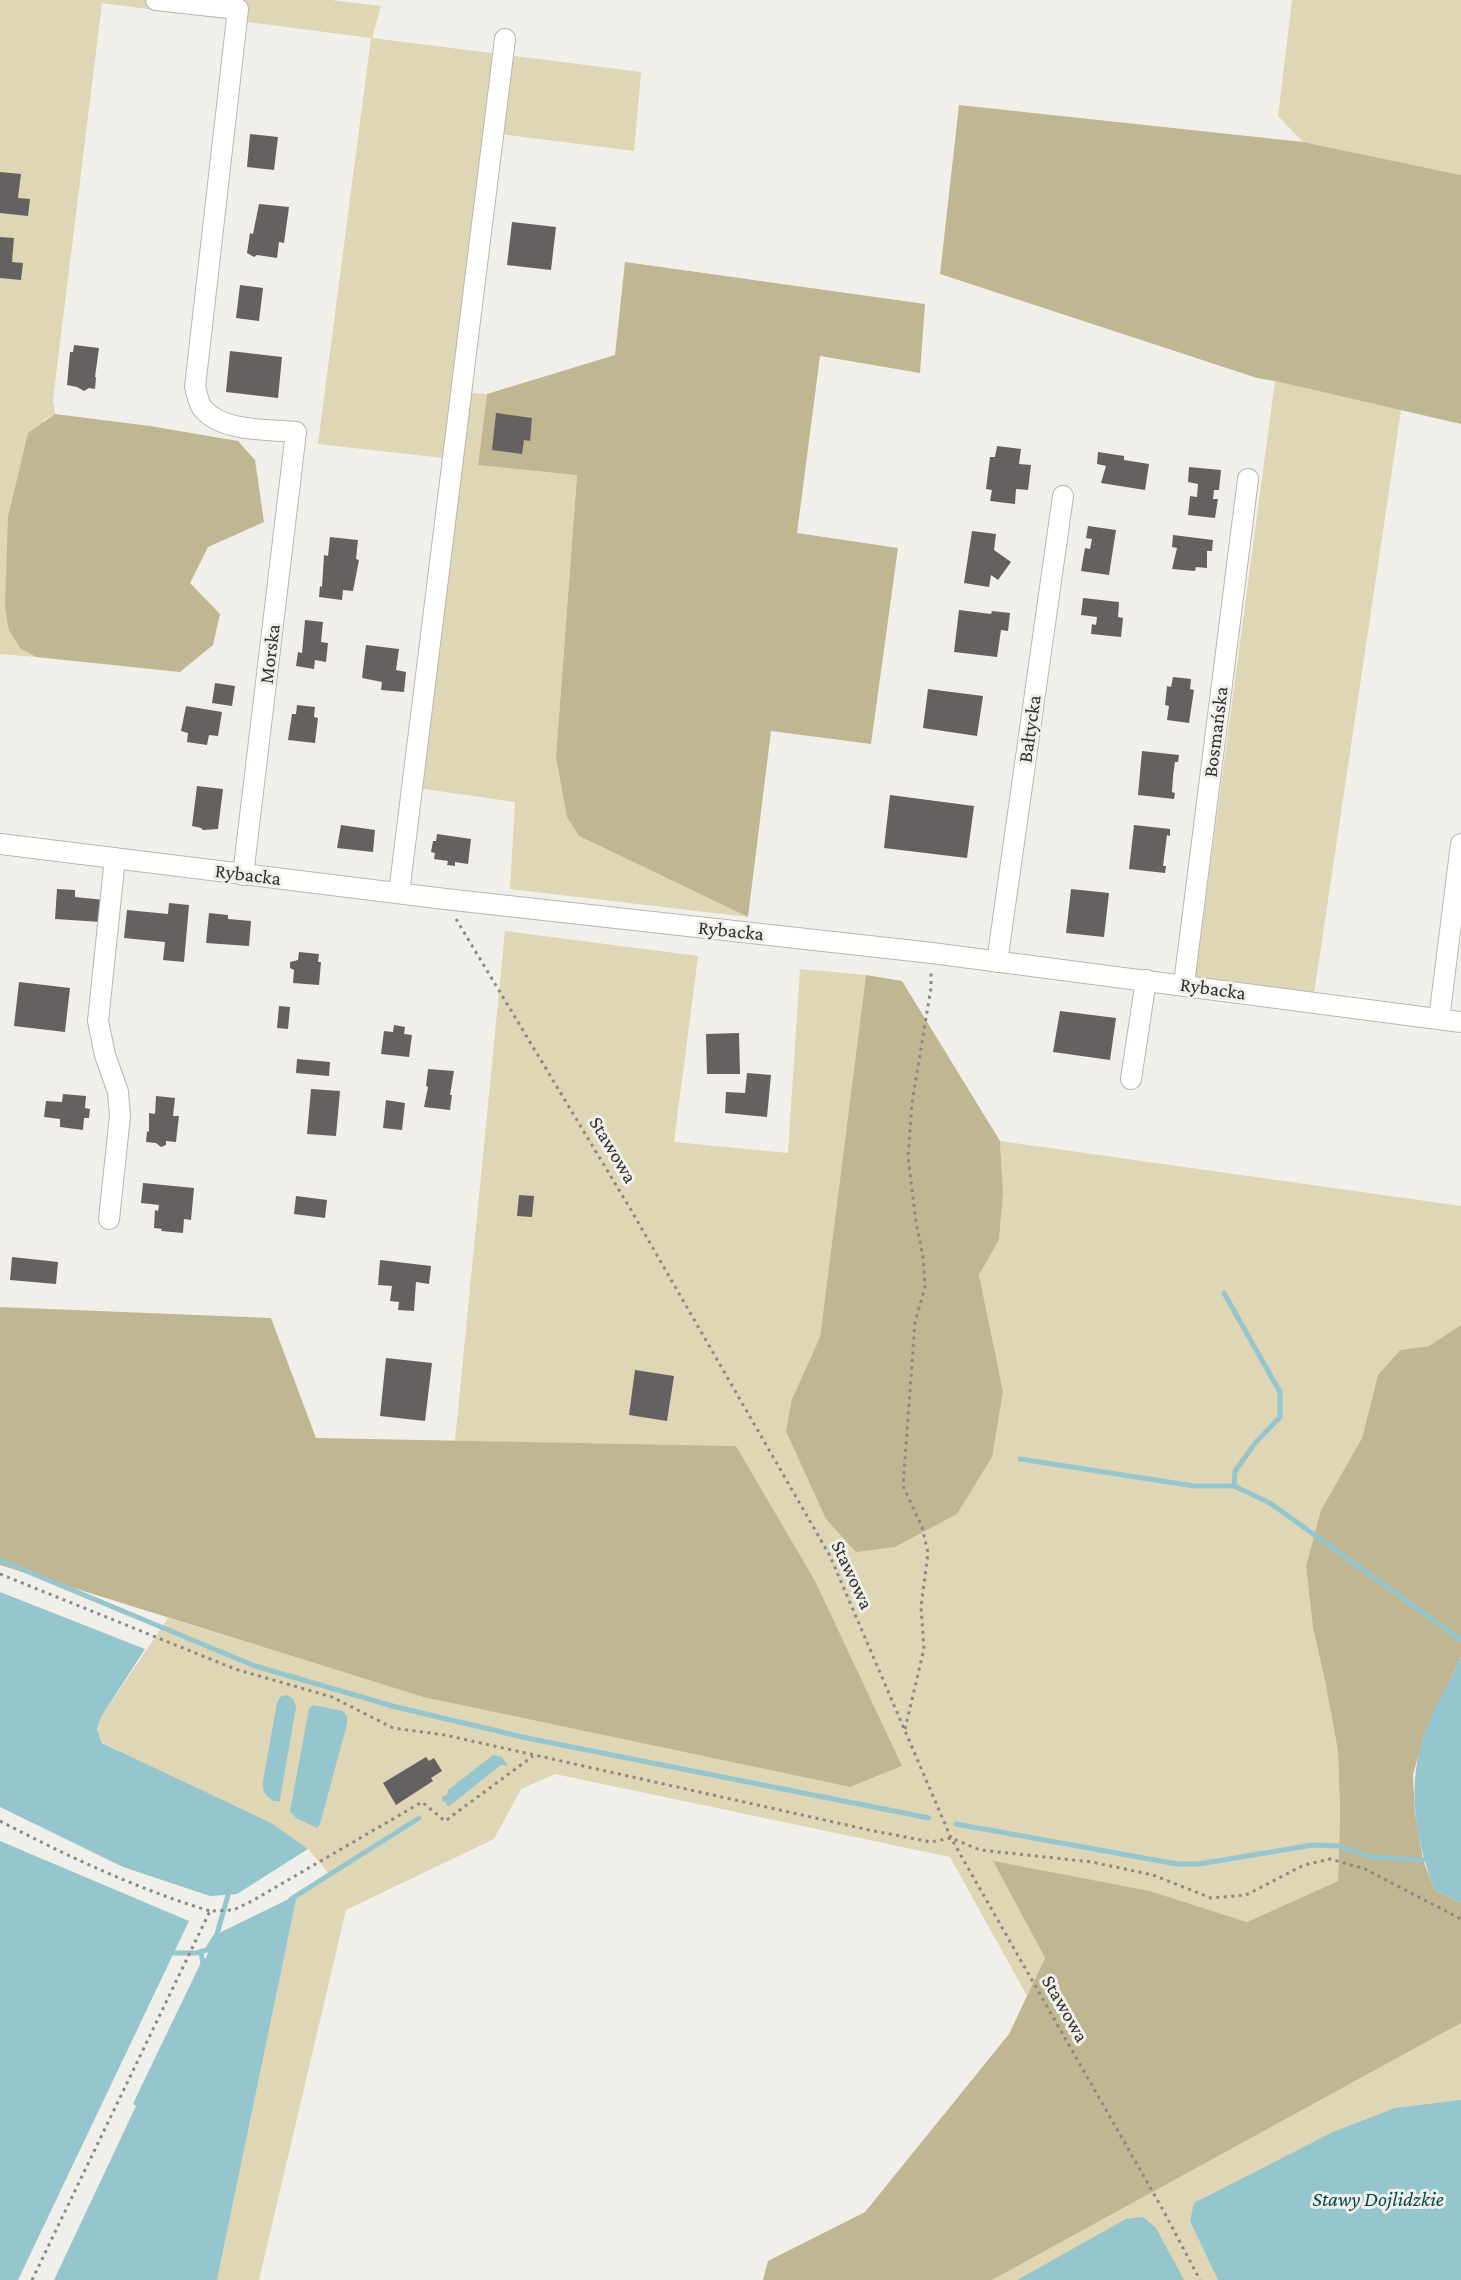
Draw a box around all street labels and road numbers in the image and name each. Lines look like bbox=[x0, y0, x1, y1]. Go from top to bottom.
street label: Morska bbox=[254, 623, 286, 685]
street label: Bosmańska bbox=[1199, 685, 1233, 779]
street label: Bałtycka bbox=[1013, 694, 1047, 764]
street label: Rybacka bbox=[214, 859, 282, 891]
street label: Rybacka bbox=[697, 916, 765, 946]
street label: Rybacka bbox=[1179, 973, 1247, 1005]
street label: Stawowa bbox=[584, 1112, 642, 1188]
street label: Stawowa bbox=[826, 1537, 878, 1613]
street label: Stawowa bbox=[1036, 1971, 1094, 2047]

